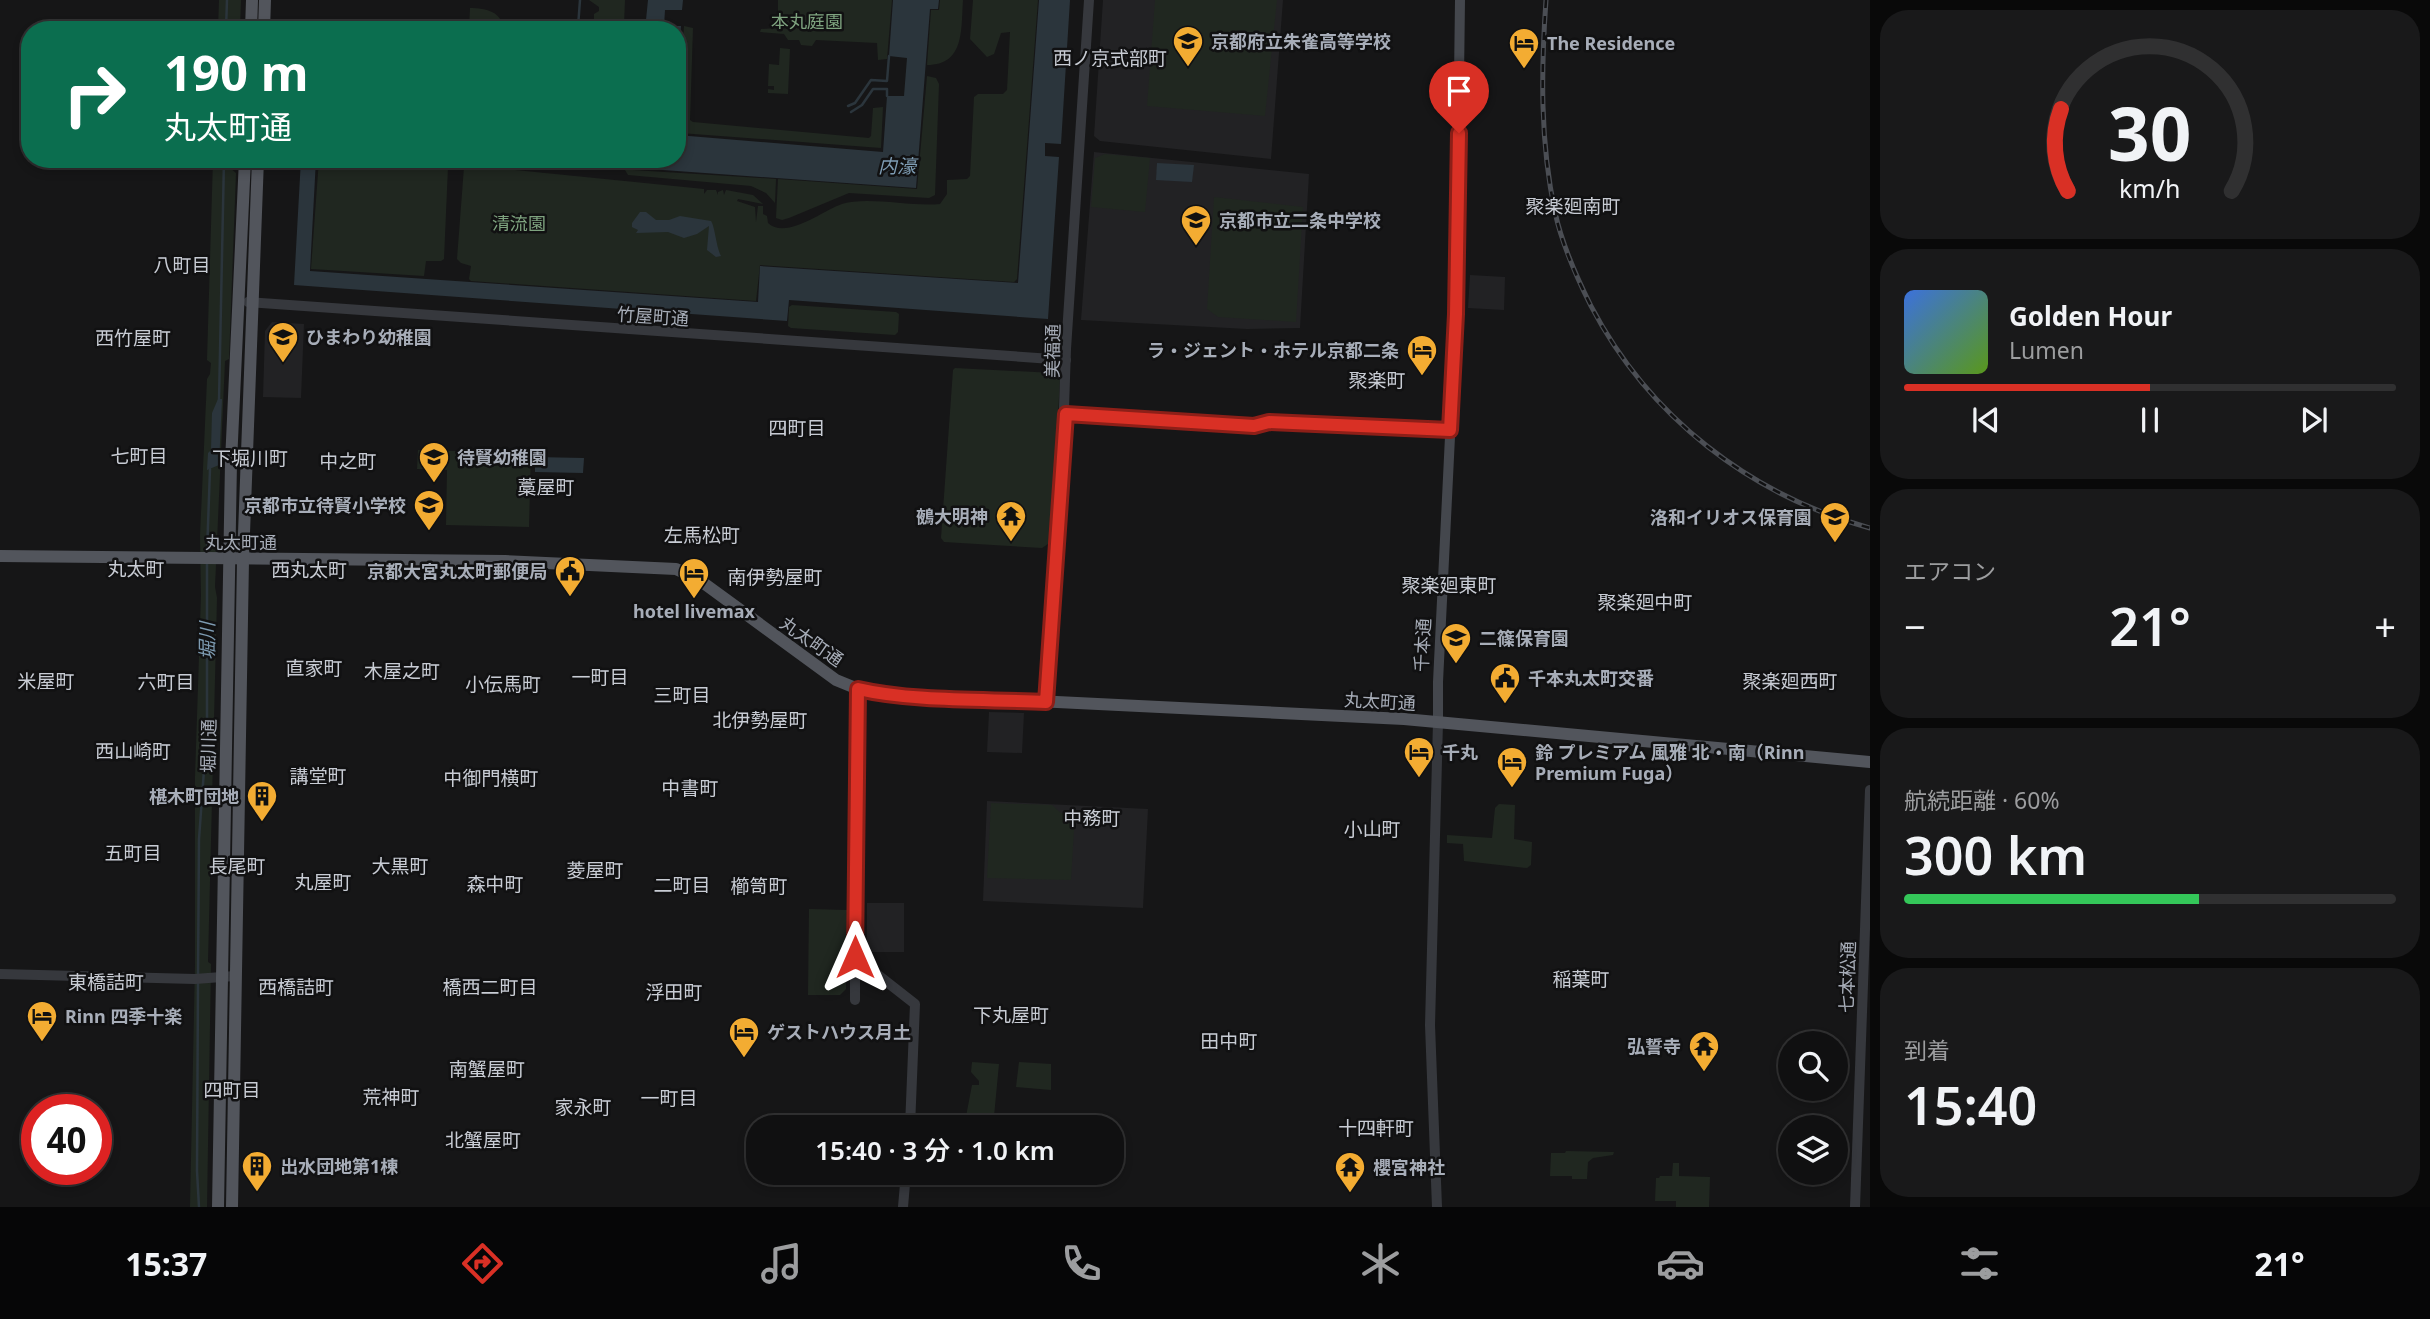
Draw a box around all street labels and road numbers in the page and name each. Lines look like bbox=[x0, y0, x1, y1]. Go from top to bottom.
street label: 竹屋町通 bbox=[616, 302, 690, 330]
street label: 美福通 bbox=[1040, 324, 1064, 378]
street label: 丸太町通 bbox=[205, 530, 277, 554]
street label: 丸太町通 bbox=[776, 611, 848, 671]
street label: 千本通 bbox=[1409, 617, 1435, 673]
street label: 丸太町通 bbox=[1343, 687, 1417, 715]
street label: 堀川通 bbox=[196, 719, 220, 773]
street label: 七本松通 bbox=[1834, 941, 1860, 1013]

